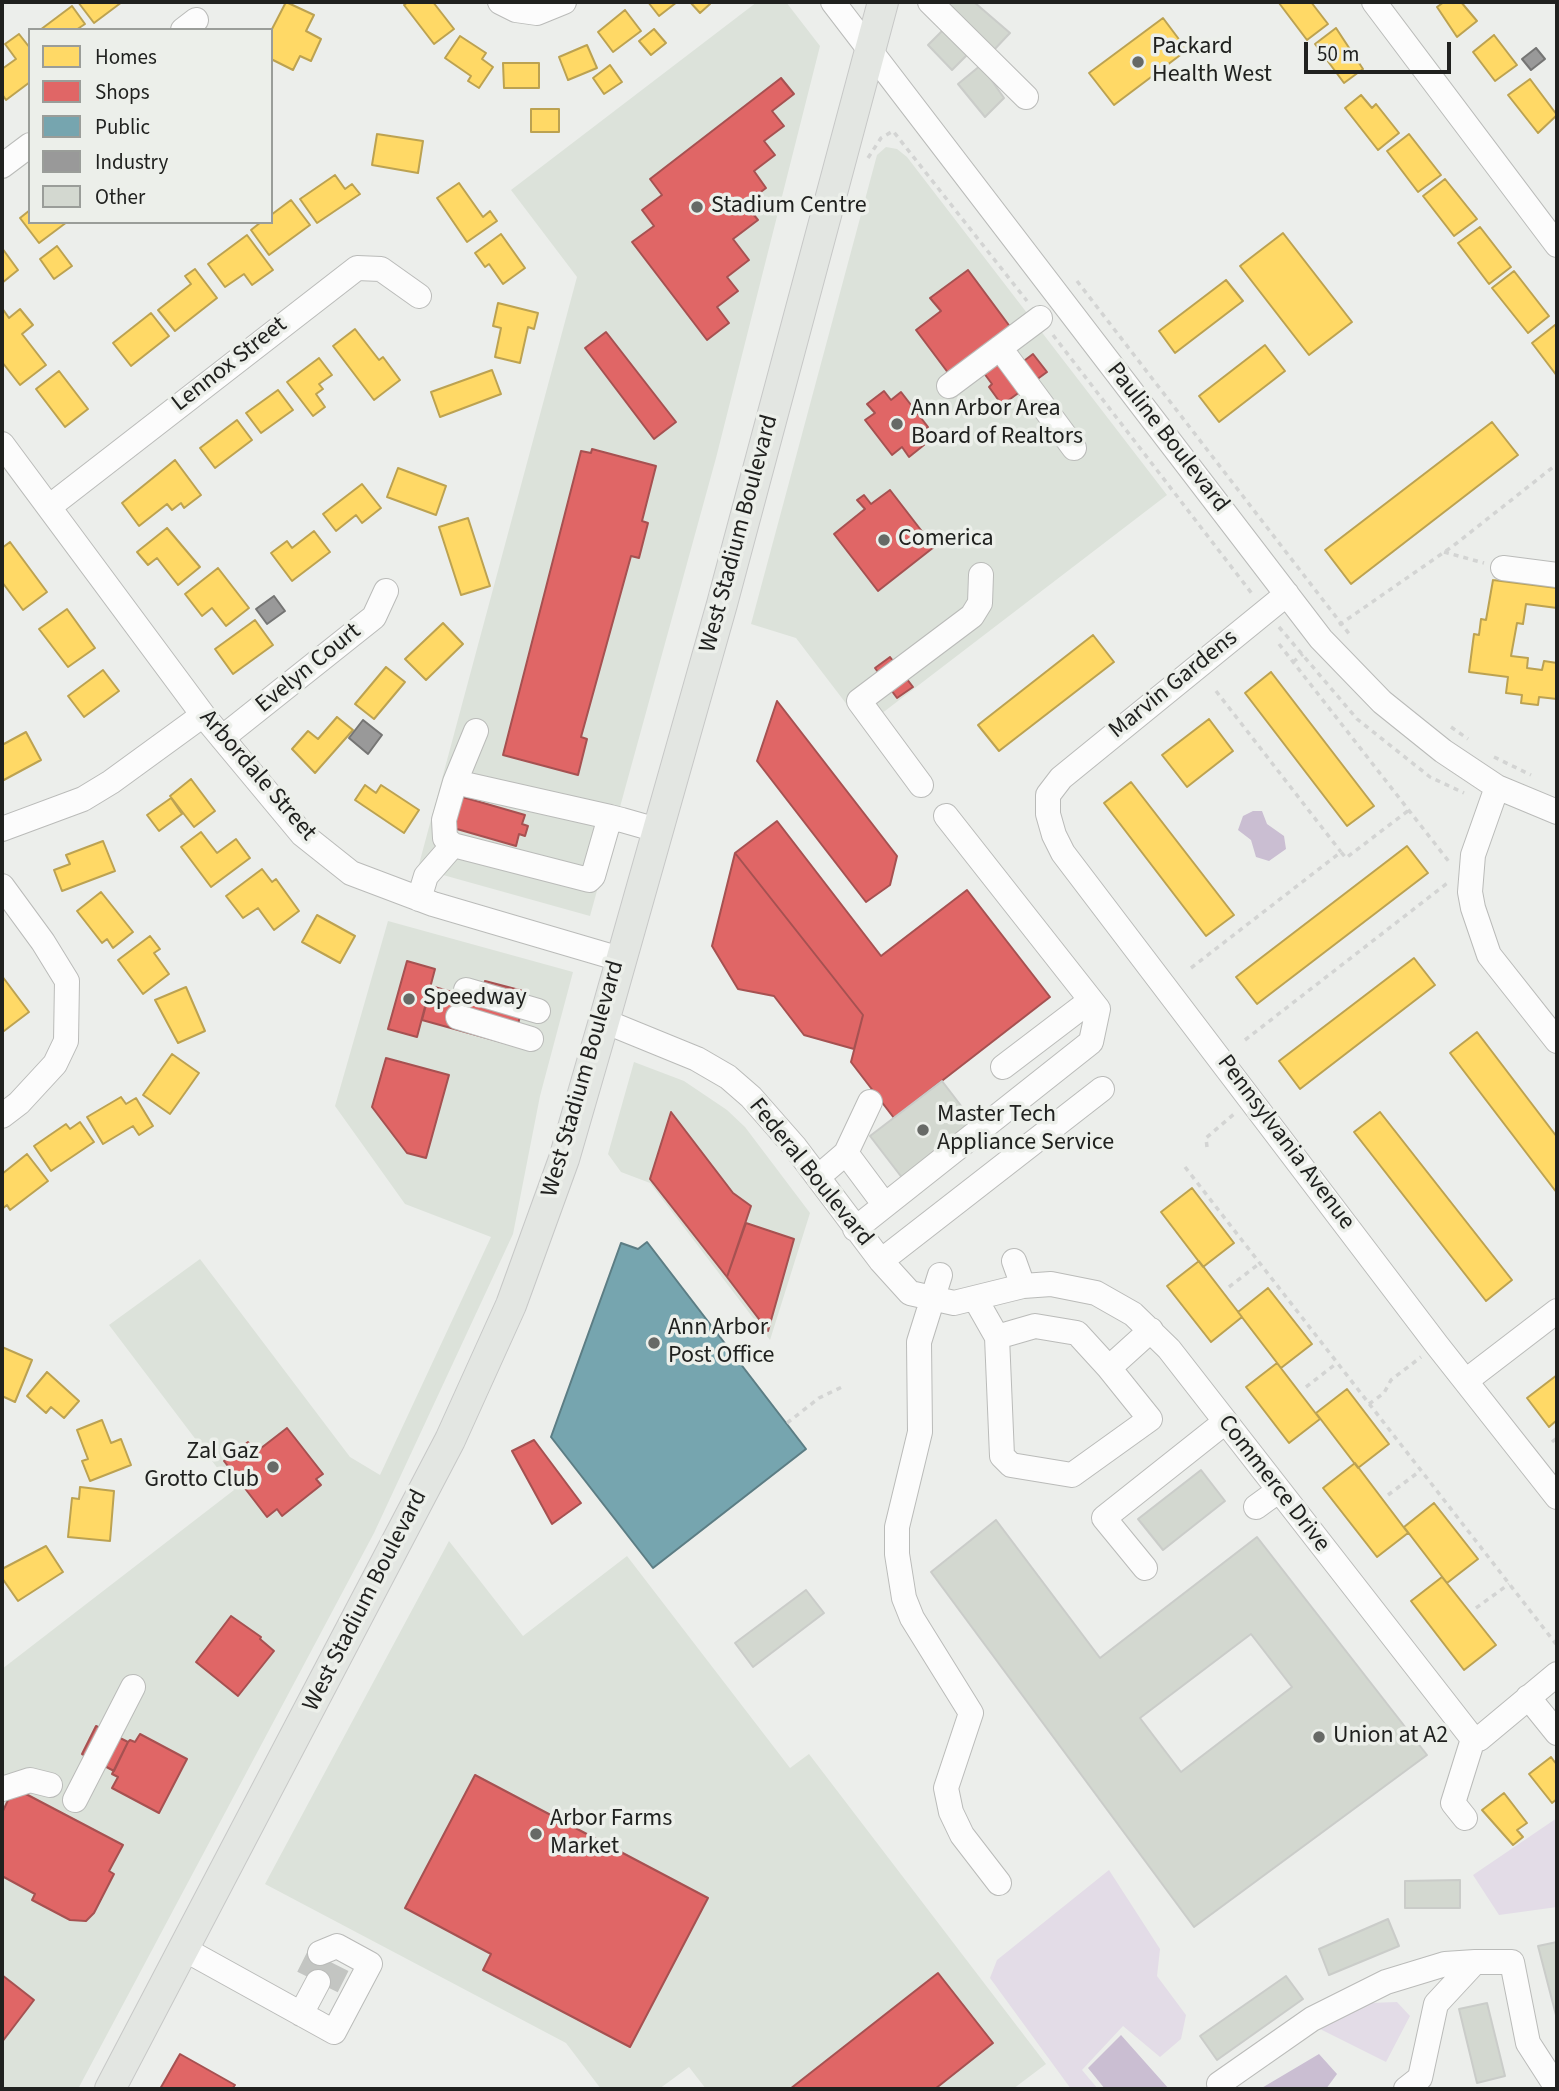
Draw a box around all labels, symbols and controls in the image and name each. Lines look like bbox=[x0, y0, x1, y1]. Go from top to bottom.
legend bbox=[28, 28, 273, 224]
scale bar bbox=[1307, 28, 1454, 72]
place label: Packard Health West bbox=[1152, 34, 1272, 90]
text: 50 m bbox=[1317, 39, 1359, 69]
text: Homes bbox=[95, 42, 157, 72]
marker: Packard Health West bbox=[1130, 54, 1146, 70]
text: Shops bbox=[95, 77, 149, 107]
text: Public bbox=[95, 112, 150, 142]
text: Industry bbox=[95, 147, 168, 177]
text: Other bbox=[95, 182, 145, 212]
place label: Stadium Centre bbox=[711, 193, 867, 221]
marker: Stadium Centre bbox=[689, 199, 705, 215]
street label: Lennox Street bbox=[167, 311, 293, 419]
street label: Pauline Boulevard bbox=[1100, 357, 1234, 519]
place label: Ann Arbor Area Board of Realtors bbox=[911, 396, 1083, 452]
street label: West Stadium Boulevard bbox=[694, 412, 786, 656]
marker: Ann Arbor Area Board of Realtors bbox=[889, 416, 905, 432]
place label: Comerica bbox=[898, 526, 994, 554]
marker: Comerica bbox=[876, 532, 892, 548]
street label: Evelyn Court bbox=[251, 618, 367, 720]
street label: Marvin Gardens bbox=[1104, 624, 1244, 746]
street label: Arbordale Street bbox=[192, 705, 322, 847]
street label: West Stadium Boulevard bbox=[536, 957, 632, 1201]
place label: Speedway bbox=[423, 985, 527, 1013]
marker: Speedway bbox=[401, 991, 417, 1007]
street label: Pennsylvania Avenue bbox=[1210, 1050, 1360, 1236]
street label: Federal Boulevard bbox=[742, 1093, 878, 1253]
place label: Master Tech Appliance Service bbox=[937, 1102, 1114, 1158]
marker: Master Tech Appliance Service bbox=[915, 1122, 931, 1138]
place label: Ann Arbor Post Office bbox=[668, 1315, 774, 1371]
marker: Ann Arbor Post Office bbox=[646, 1335, 662, 1351]
street label: Commerce Drive bbox=[1211, 1410, 1335, 1558]
place label: Zal Gaz Grotto Club bbox=[144, 1439, 259, 1495]
marker: Zal Gaz Grotto Club bbox=[265, 1459, 281, 1475]
street label: West Stadium Boulevard bbox=[298, 1485, 434, 1717]
place label: Union at A2 bbox=[1333, 1723, 1448, 1751]
marker: Union at A2 bbox=[1311, 1729, 1327, 1745]
place label: Arbor Farms Market bbox=[550, 1806, 672, 1862]
marker: Arbor Farms Market bbox=[528, 1826, 544, 1842]

